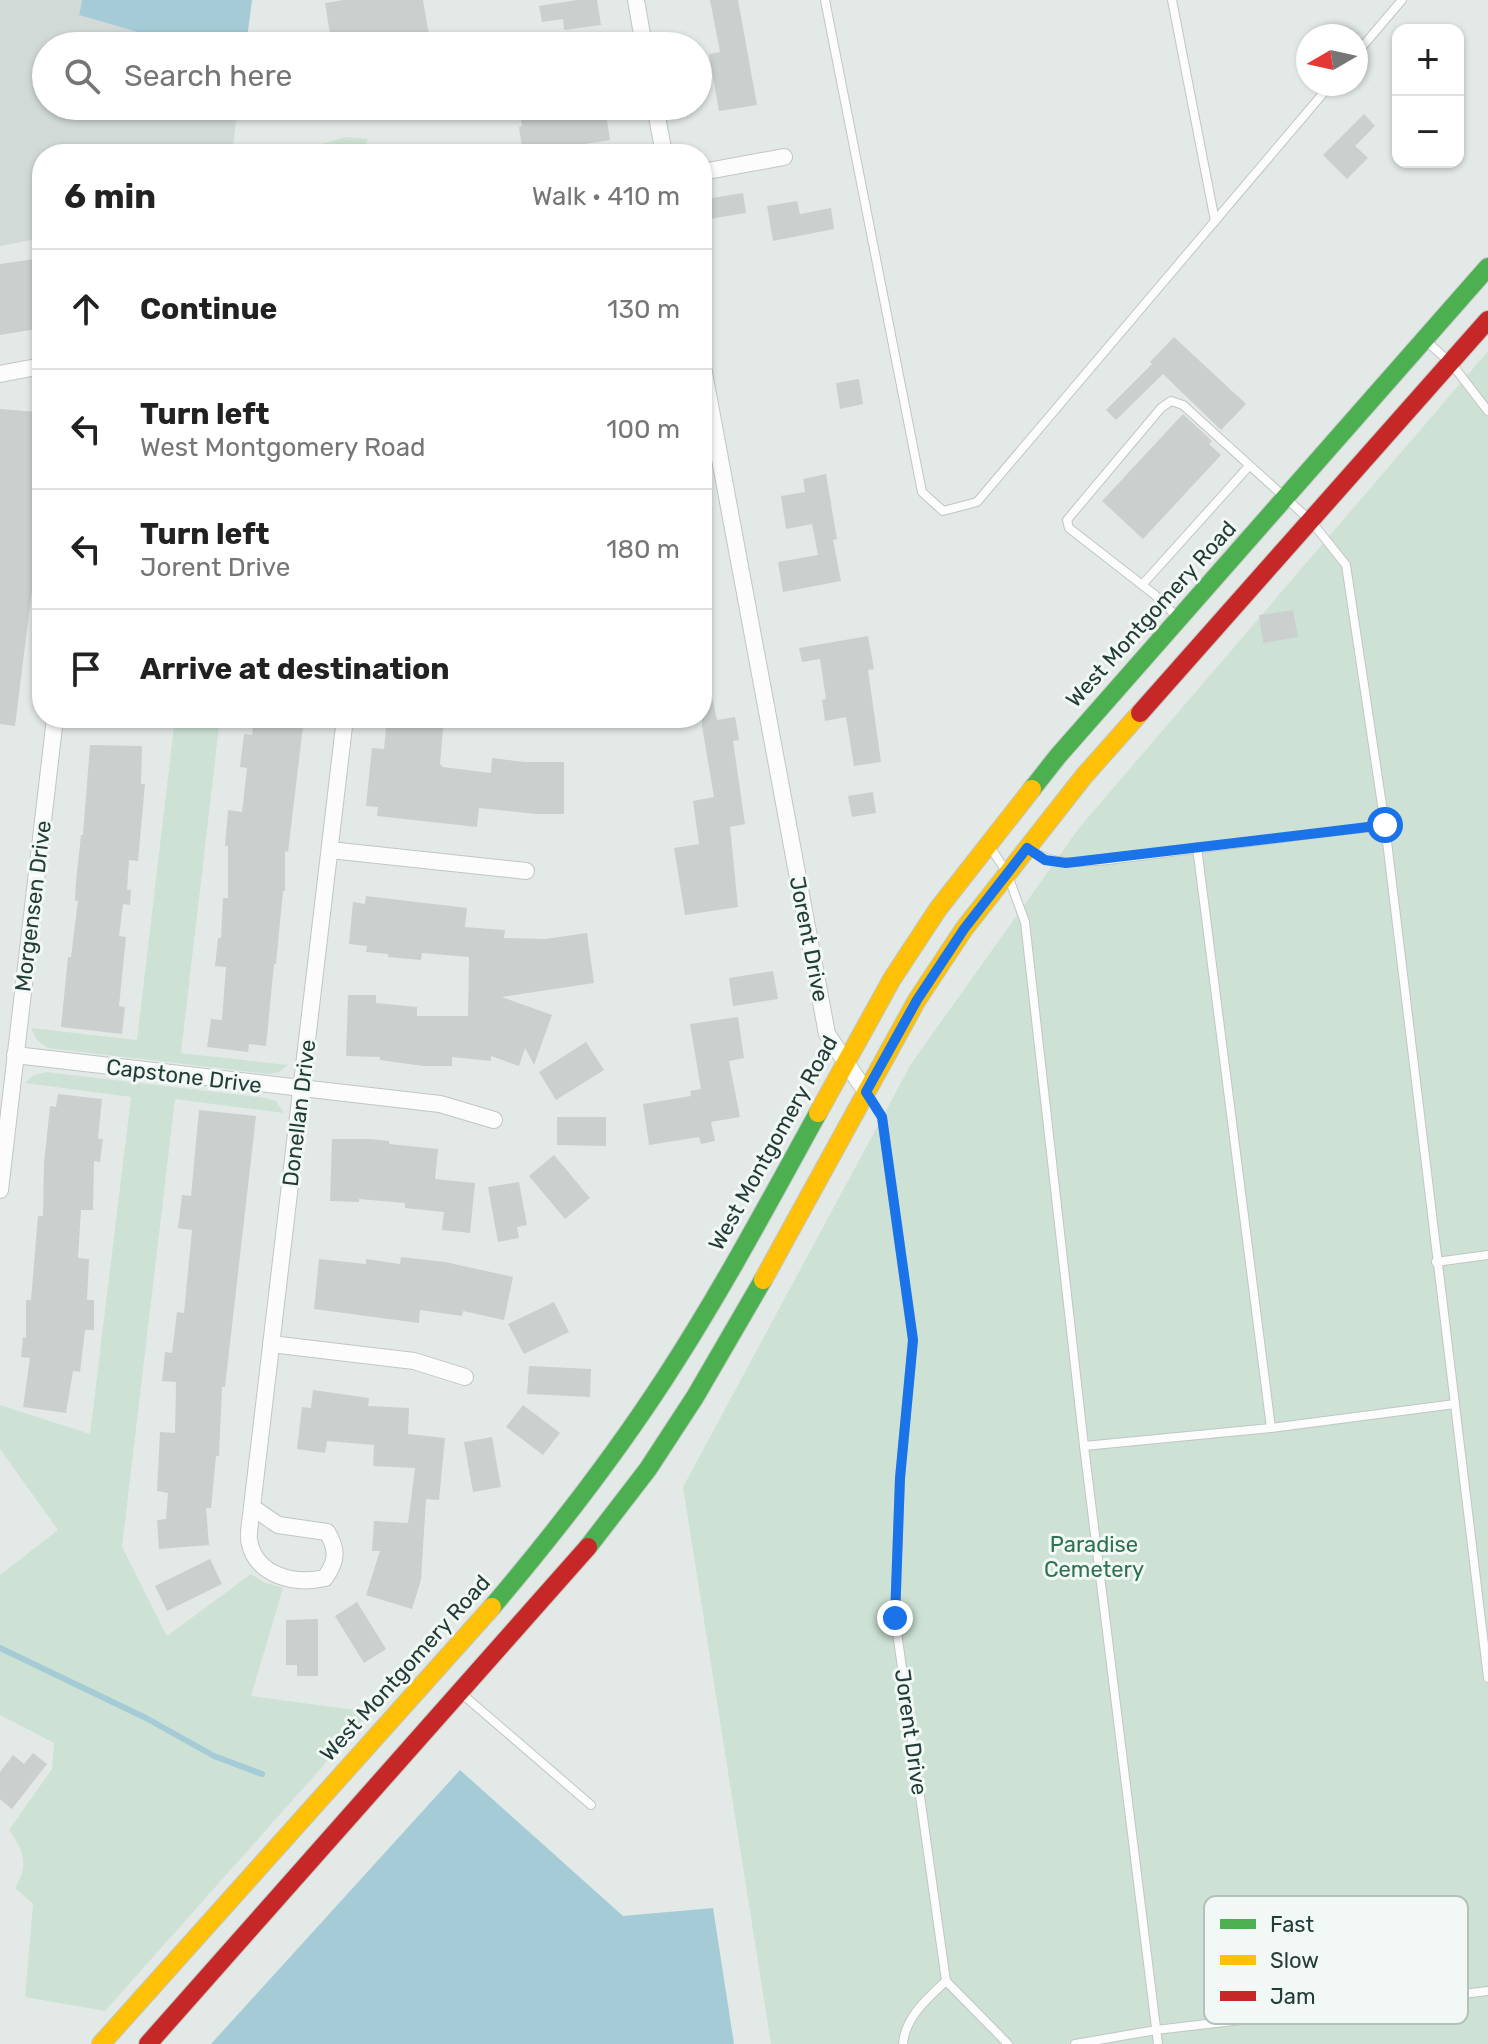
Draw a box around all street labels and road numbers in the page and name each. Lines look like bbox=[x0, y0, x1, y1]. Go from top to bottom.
street label: West Montgomery Road bbox=[1060, 515, 1242, 713]
street label: Morgensen Drive bbox=[9, 819, 57, 993]
street label: Jorent Drive bbox=[784, 874, 834, 1004]
street label: West Montgomery Road bbox=[703, 1031, 843, 1255]
street label: Donellan Drive bbox=[277, 1038, 321, 1188]
street label: Capstone Drive bbox=[105, 1053, 263, 1099]
street label: West Montgomery Road bbox=[314, 1569, 496, 1767]
street label: Jorent Drive bbox=[889, 1667, 933, 1797]

